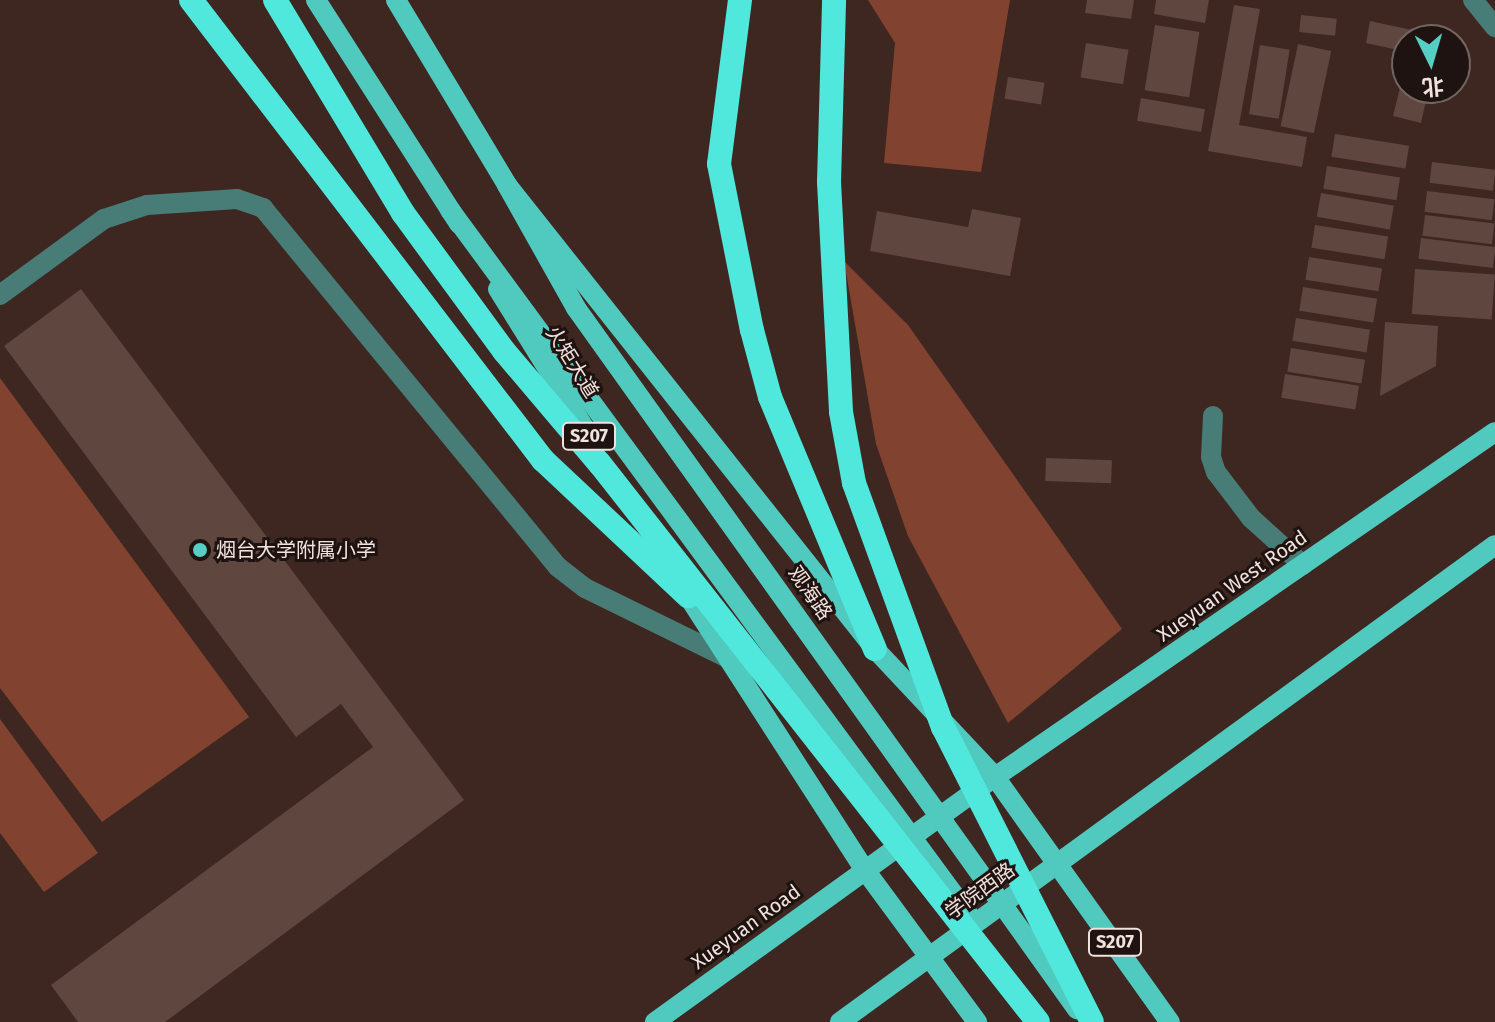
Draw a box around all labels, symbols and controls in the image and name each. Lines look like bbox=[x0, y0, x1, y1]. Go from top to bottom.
north arrow bbox=[1391, 24, 1471, 104]
text: 北 bbox=[1421, 72, 1445, 101]
street label: 火矩大道 bbox=[541, 322, 603, 402]
road number: S207 bbox=[561, 422, 617, 450]
street label: Xueyuan West Road bbox=[1152, 525, 1312, 647]
place label: 烟台大学附属小学 bbox=[216, 538, 376, 562]
marker: 烟台大学附属小学 bbox=[191, 541, 209, 559]
street label: 观海路 bbox=[783, 562, 837, 624]
street label: 学院西路 bbox=[941, 858, 1019, 924]
street label: Xueyuan Road bbox=[687, 880, 805, 974]
road number: S207 bbox=[1087, 928, 1143, 956]

